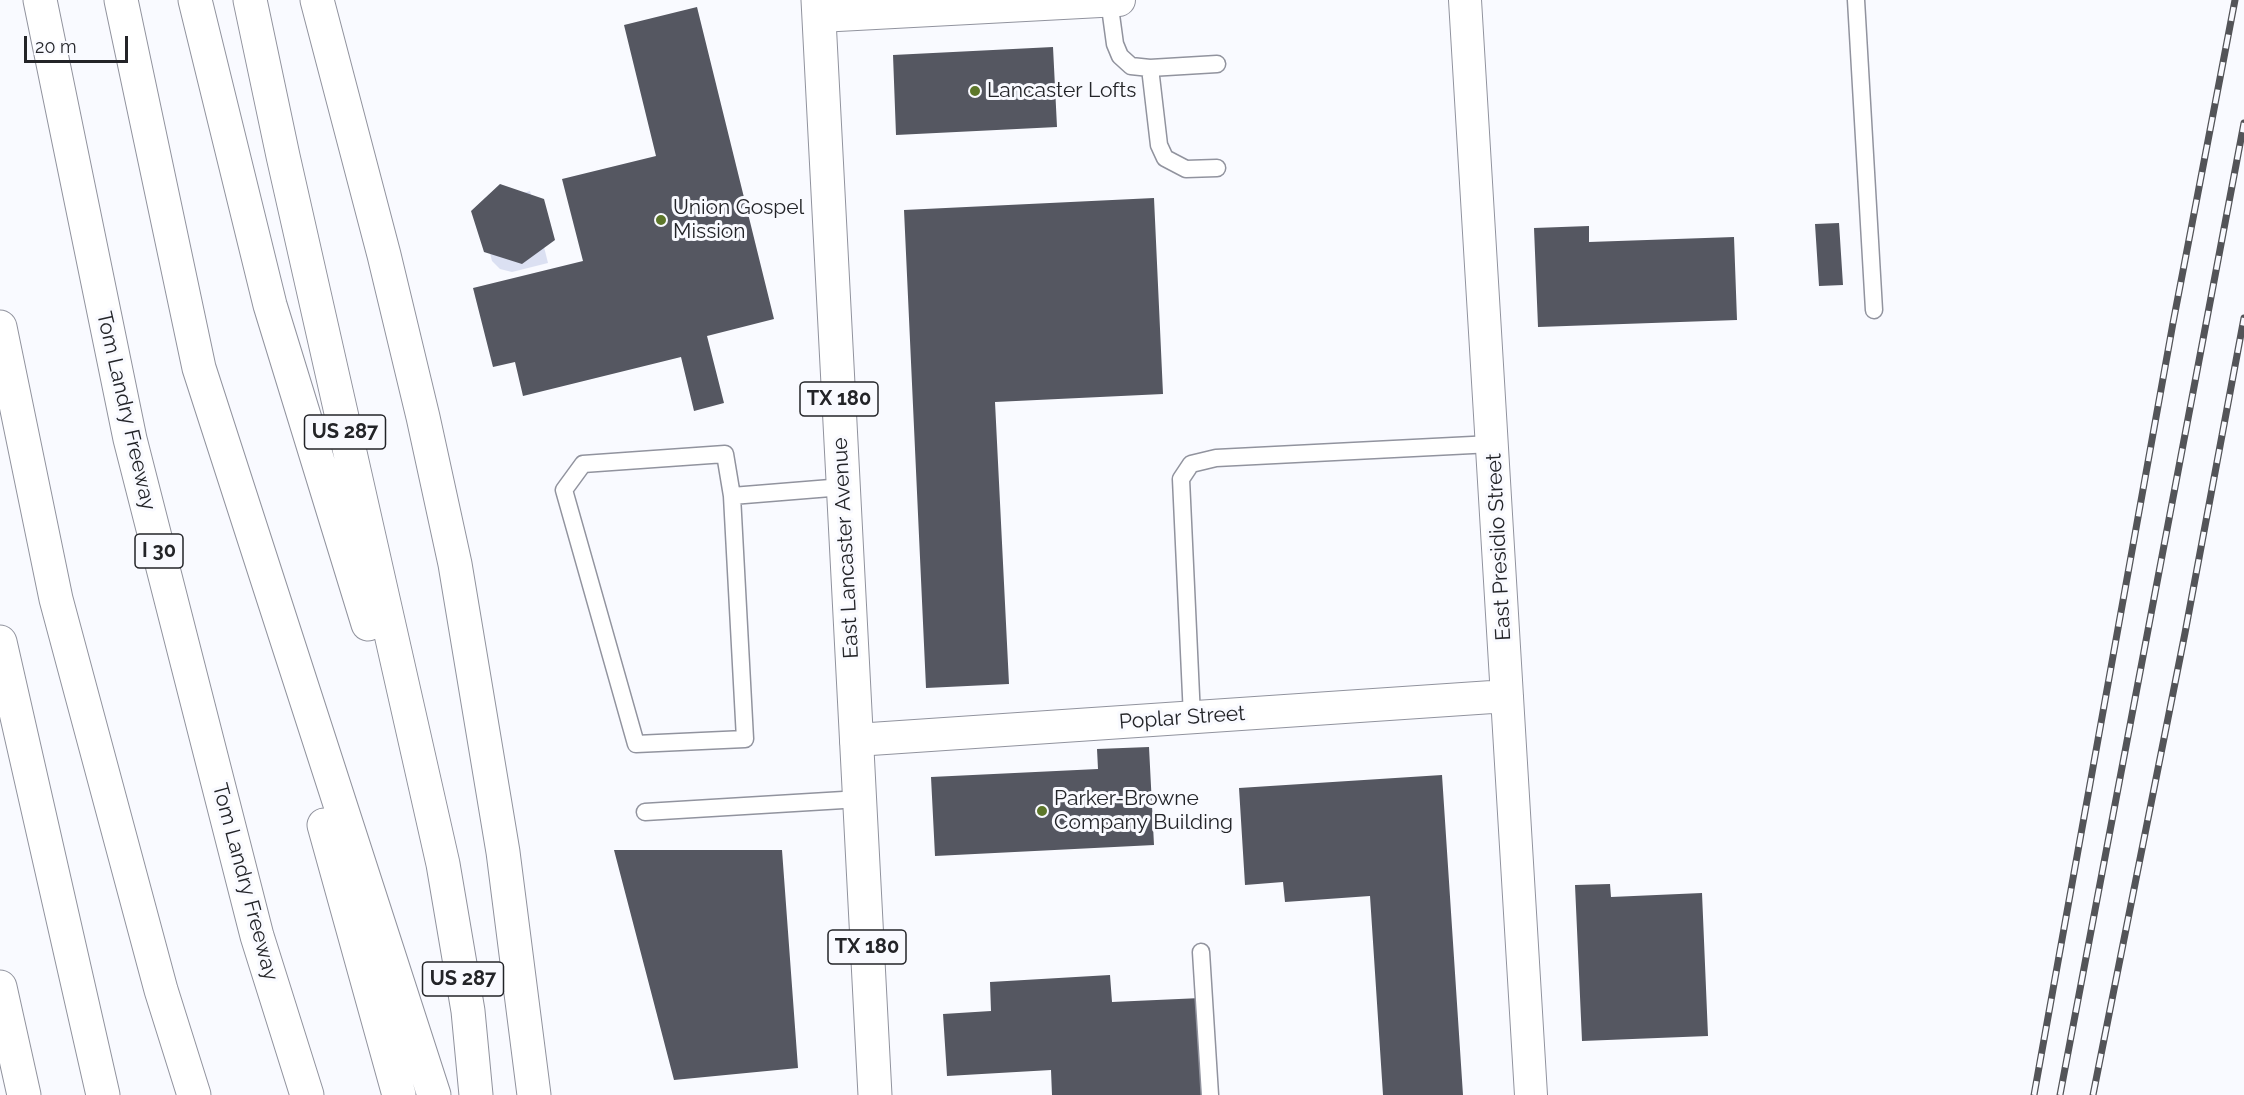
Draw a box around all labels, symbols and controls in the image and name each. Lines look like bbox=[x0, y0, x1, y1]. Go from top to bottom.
scale bar bbox=[27, 24, 130, 62]
text: 20 m bbox=[35, 36, 77, 57]
place label: Lancaster Lofts bbox=[987, 78, 1136, 104]
marker: Lancaster Lofts bbox=[968, 84, 982, 98]
place label: Union Gospel Mission bbox=[673, 195, 804, 245]
marker: Union Gospel Mission bbox=[654, 213, 668, 227]
street label: Tom Landry Freeway bbox=[91, 309, 161, 513]
road number: TX 180 bbox=[800, 382, 878, 416]
road number: US 287 bbox=[304, 415, 386, 449]
street label: East Lancaster Avenue bbox=[828, 437, 864, 659]
street label: East Presidio Street bbox=[1482, 453, 1516, 641]
road number: I 30 bbox=[135, 534, 183, 568]
street label: Poplar Street bbox=[1118, 701, 1246, 735]
street label: Tom Landry Freeway bbox=[207, 781, 283, 983]
place label: Parker-Browne Company Building bbox=[1054, 786, 1233, 836]
marker: Parker-Browne Company Building bbox=[1035, 804, 1049, 818]
road number: TX 180 bbox=[828, 930, 906, 964]
road number: US 287 bbox=[422, 962, 504, 996]

